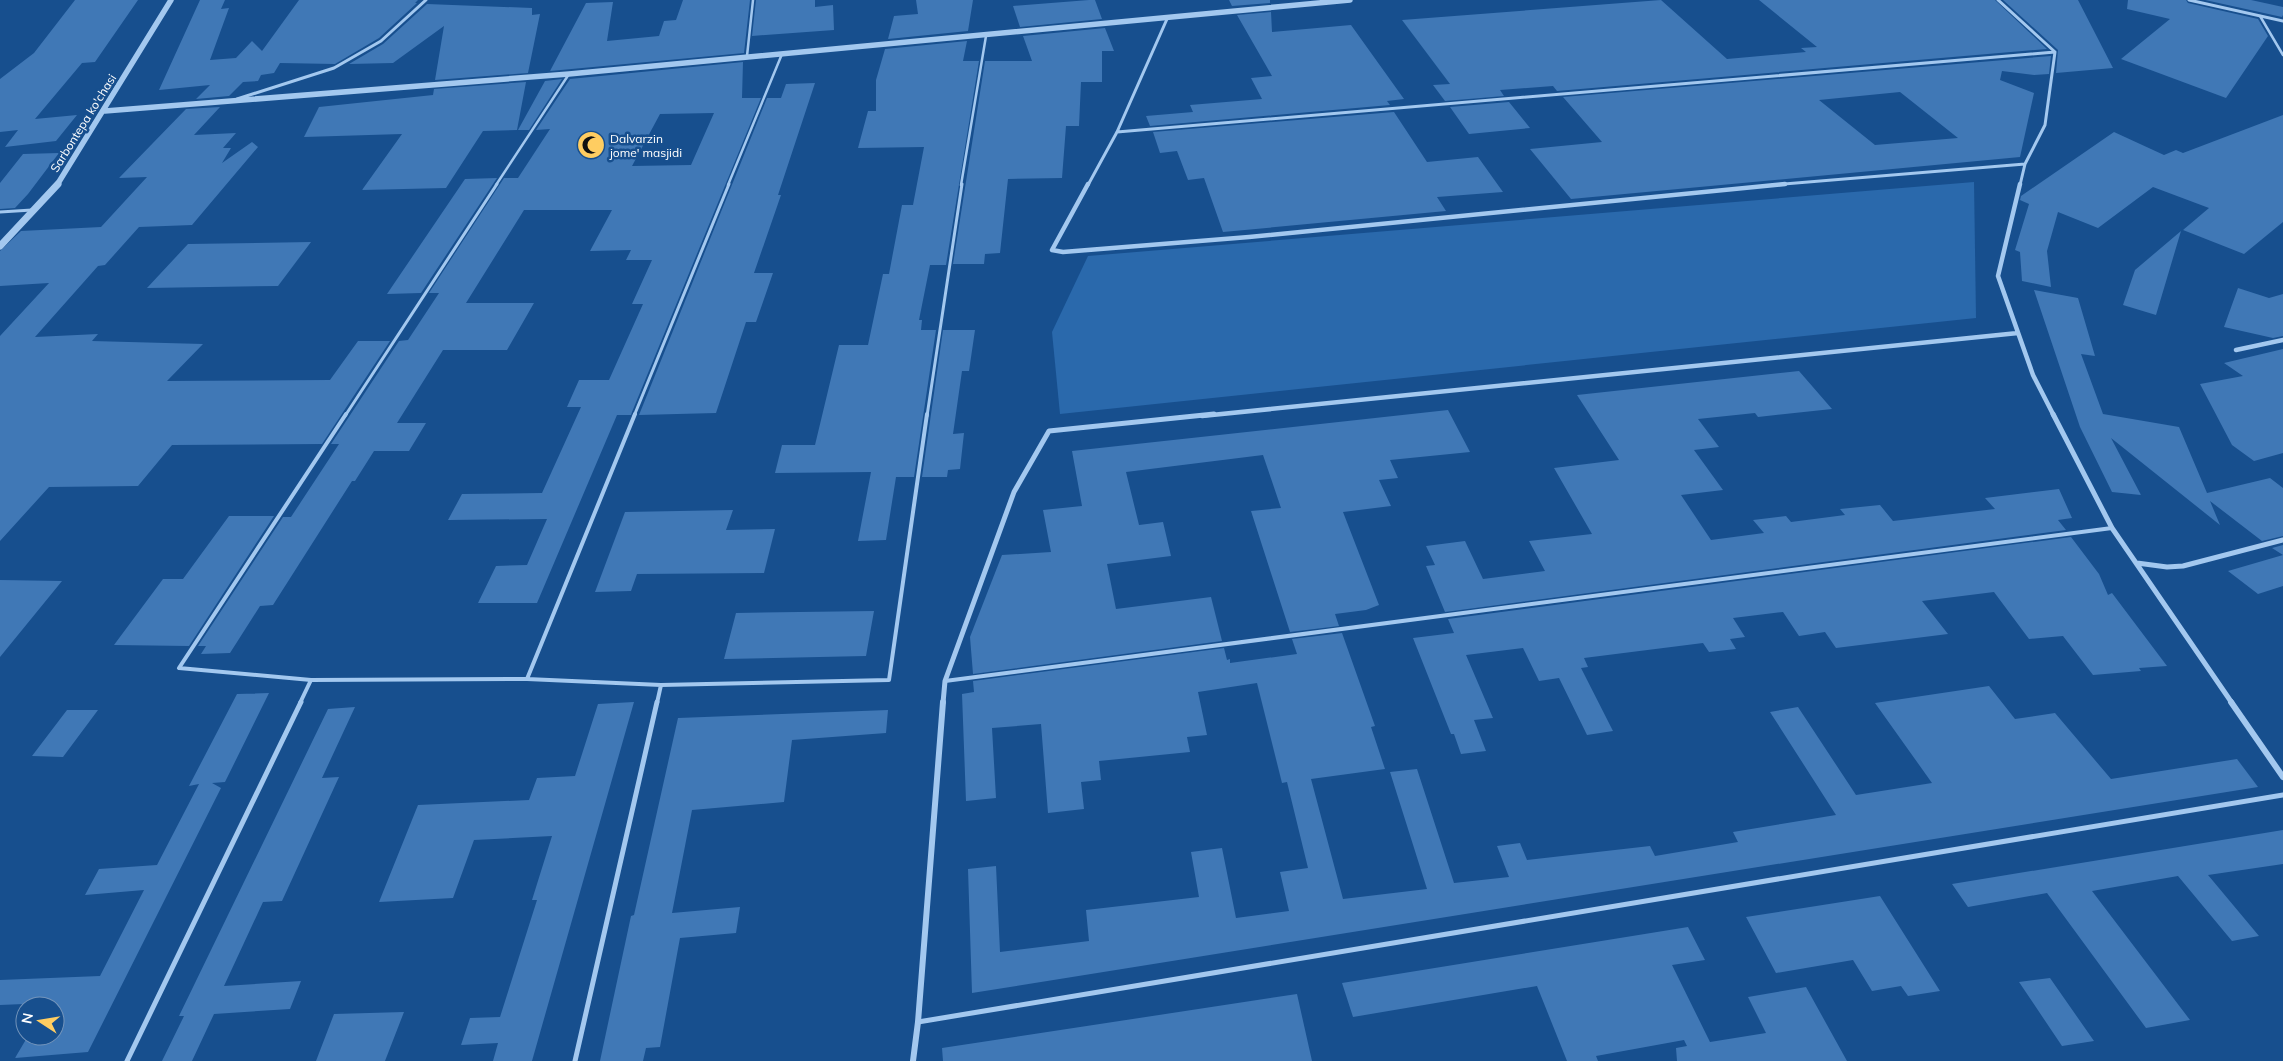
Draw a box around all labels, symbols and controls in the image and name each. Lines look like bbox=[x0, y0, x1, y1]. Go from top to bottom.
street label: Sarbontepa ko'chasi bbox=[47, 71, 119, 175]
mosque icon: Dalvarzin jome' masjidi bbox=[576, 130, 606, 160]
place label: Dalvarzin jome' masjidi bbox=[609, 131, 682, 160]
north arrow bbox=[15, 996, 65, 1046]
text: N bbox=[17, 1011, 37, 1025]

